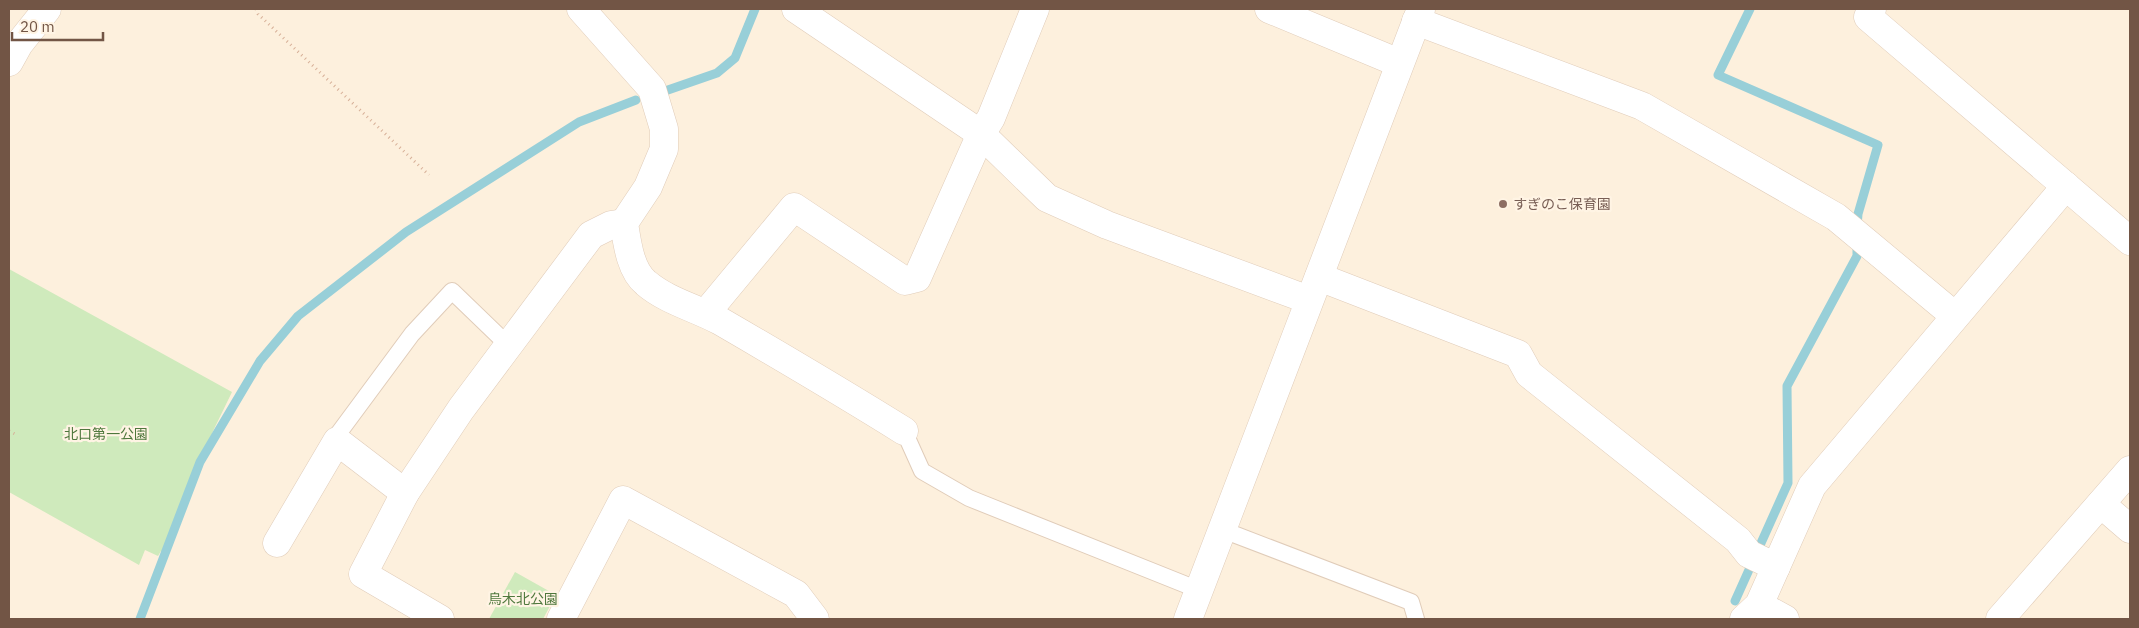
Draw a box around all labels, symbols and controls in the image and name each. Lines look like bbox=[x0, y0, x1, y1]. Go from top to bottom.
scale bar bbox=[12, 10, 104, 42]
text: 20 m bbox=[20, 17, 55, 36]
place label: すぎのこ保育園 bbox=[1513, 195, 1611, 213]
marker: すぎのこ保育園 bbox=[1497, 198, 1509, 210]
park label: 北口第一公園 bbox=[64, 425, 148, 443]
park label: 烏木北公園 bbox=[488, 590, 558, 608]

